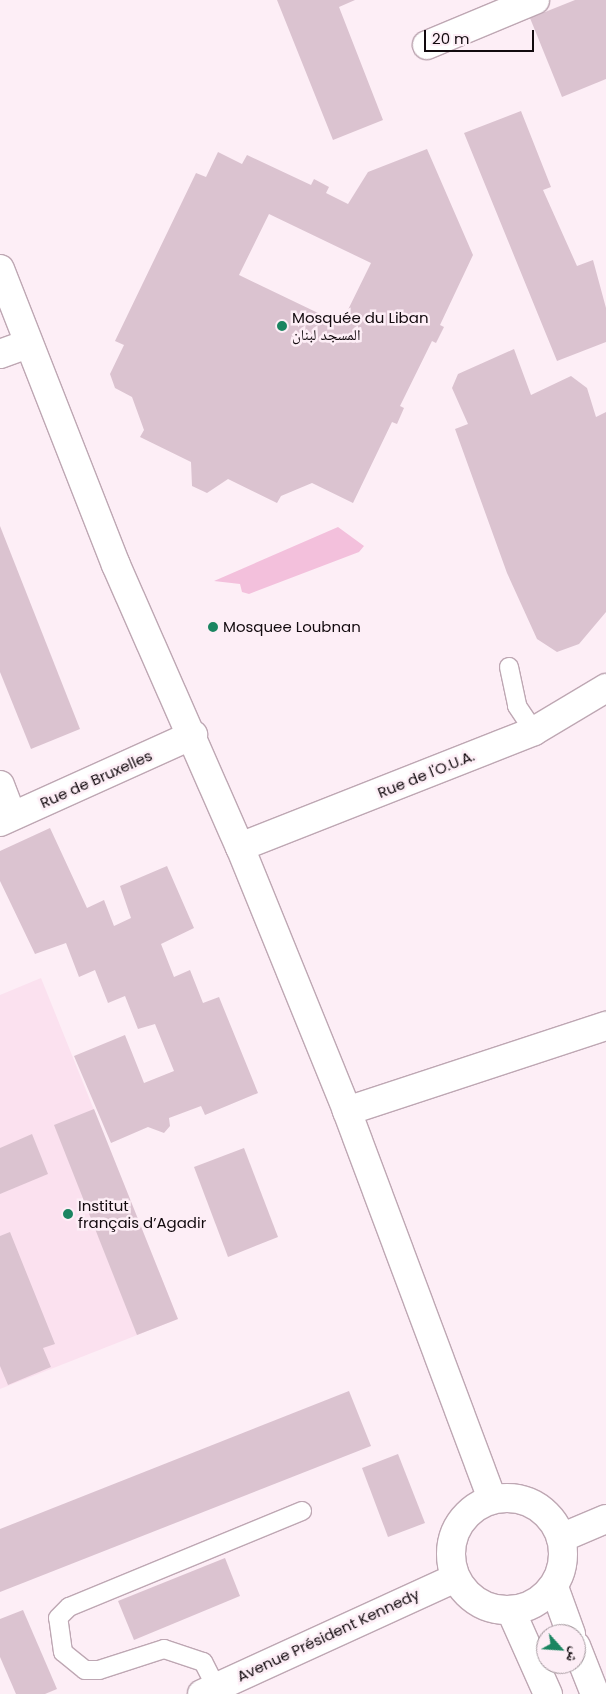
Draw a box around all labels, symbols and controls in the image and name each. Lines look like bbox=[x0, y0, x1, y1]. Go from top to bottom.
scale bar bbox=[426, 20, 536, 52]
text: 20 m bbox=[432, 28, 470, 49]
place label: Mosquée du Liban المسجد لبنان bbox=[292, 308, 428, 343]
marker: Mosquée du Liban المسجد لبنان bbox=[276, 320, 288, 332]
place label: Mosquee Loubnan bbox=[223, 618, 361, 636]
marker: Mosquee Loubnan bbox=[207, 621, 219, 633]
street label: Rue de Bruxelles bbox=[37, 746, 155, 812]
street label: Rue de l'O.U.A. bbox=[375, 746, 477, 802]
place label: Institut français d’Agadir bbox=[78, 1196, 206, 1231]
marker: Institut français d’Agadir bbox=[62, 1208, 74, 1220]
street label: Avenue Président Kennedy bbox=[234, 1585, 422, 1685]
north arrow bbox=[536, 1624, 586, 1674]
text: ش bbox=[561, 1644, 586, 1666]

